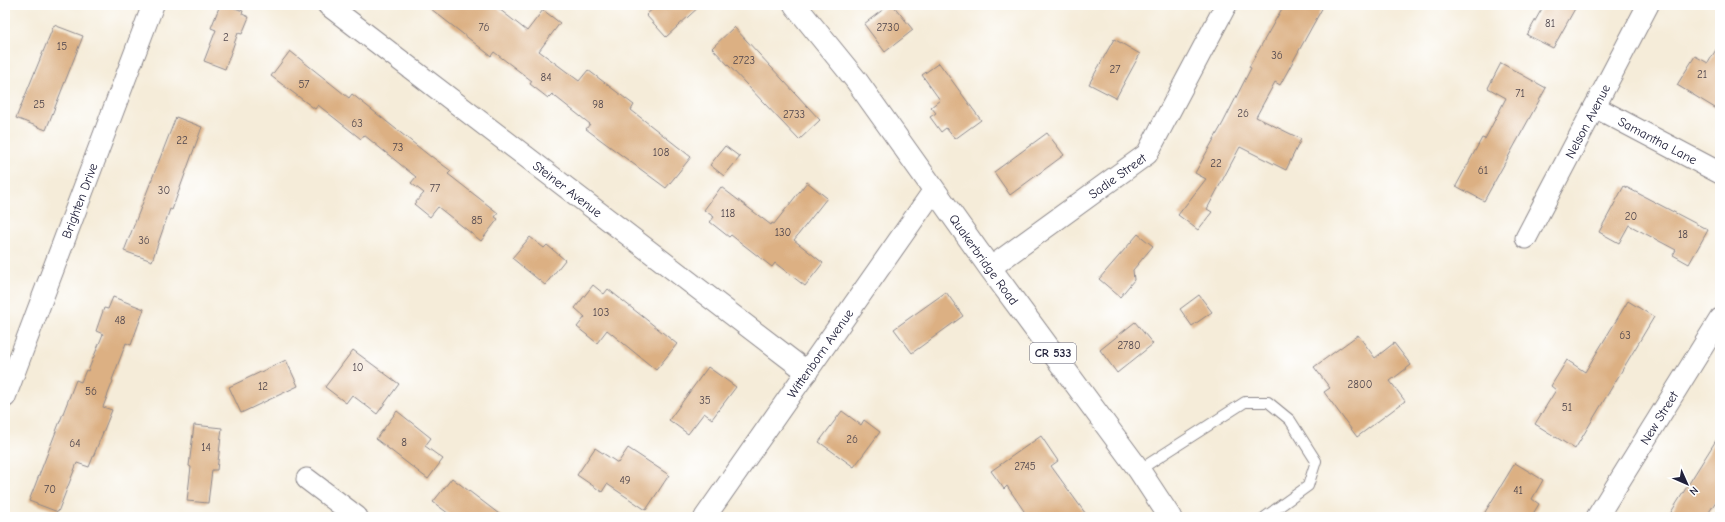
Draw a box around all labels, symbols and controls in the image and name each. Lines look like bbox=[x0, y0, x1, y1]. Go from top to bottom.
house number: 81 bbox=[1545, 17, 1555, 30]
house number: 76 bbox=[478, 21, 490, 34]
house number: 2730 bbox=[876, 21, 900, 34]
house number: 2 bbox=[223, 31, 229, 44]
house number: 15 bbox=[57, 40, 67, 53]
house number: 36 bbox=[1271, 49, 1283, 62]
house number: 2723 bbox=[733, 54, 755, 67]
house number: 27 bbox=[1110, 63, 1120, 76]
house number: 21 bbox=[1697, 68, 1707, 81]
house number: 84 bbox=[541, 71, 552, 84]
house number: 57 bbox=[298, 78, 310, 91]
street label: Nelson Avenue bbox=[1562, 81, 1613, 161]
house number: 71 bbox=[1515, 87, 1525, 100]
house number: 25 bbox=[33, 98, 45, 111]
house number: 98 bbox=[592, 98, 604, 111]
house number: 26 bbox=[1237, 107, 1249, 120]
house number: 2733 bbox=[783, 108, 805, 121]
street label: Samantha Lane bbox=[1616, 113, 1700, 167]
house number: 63 bbox=[351, 117, 363, 130]
house number: 22 bbox=[176, 134, 188, 147]
house number: 73 bbox=[393, 141, 403, 154]
house number: 108 bbox=[653, 146, 670, 159]
street label: Sadie Street bbox=[1085, 149, 1150, 202]
house number: 22 bbox=[1210, 157, 1222, 170]
street label: Steiner Avenue bbox=[530, 158, 606, 220]
street label: Brighten Drive bbox=[58, 160, 100, 240]
house number: 61 bbox=[1478, 164, 1488, 177]
house number: 77 bbox=[430, 182, 440, 195]
house number: 30 bbox=[158, 184, 170, 197]
house number: 118 bbox=[721, 207, 736, 220]
house number: 20 bbox=[1625, 210, 1637, 223]
street label: Quakerbridge Road bbox=[946, 211, 1022, 307]
house number: 85 bbox=[471, 214, 483, 227]
house number: 130 bbox=[775, 226, 791, 239]
house number: 18 bbox=[1678, 228, 1688, 241]
house number: 36 bbox=[138, 234, 150, 247]
street label: Wittenborn Avenue bbox=[783, 305, 856, 401]
house number: 103 bbox=[593, 306, 609, 319]
house number: 48 bbox=[115, 314, 126, 327]
house number: 63 bbox=[1619, 329, 1631, 342]
house number: 2780 bbox=[1117, 339, 1141, 352]
road number: CR 533 bbox=[1030, 343, 1076, 363]
house number: 10 bbox=[352, 361, 364, 374]
house number: 2800 bbox=[1348, 378, 1372, 391]
house number: 12 bbox=[258, 380, 268, 393]
house number: 56 bbox=[85, 385, 97, 398]
street label: New Street bbox=[1637, 387, 1682, 447]
house number: 35 bbox=[699, 394, 711, 407]
house number: 51 bbox=[1562, 401, 1572, 414]
house number: 26 bbox=[846, 433, 858, 446]
house number: 8 bbox=[401, 436, 407, 449]
house number: 64 bbox=[69, 437, 81, 450]
house number: 14 bbox=[201, 441, 211, 454]
house number: 2745 bbox=[1014, 460, 1036, 473]
north arrow bbox=[1667, 464, 1707, 504]
house number: 49 bbox=[619, 474, 631, 487]
house number: 70 bbox=[44, 483, 56, 496]
house number: 41 bbox=[1513, 484, 1523, 497]
text: N bbox=[1687, 484, 1701, 498]

